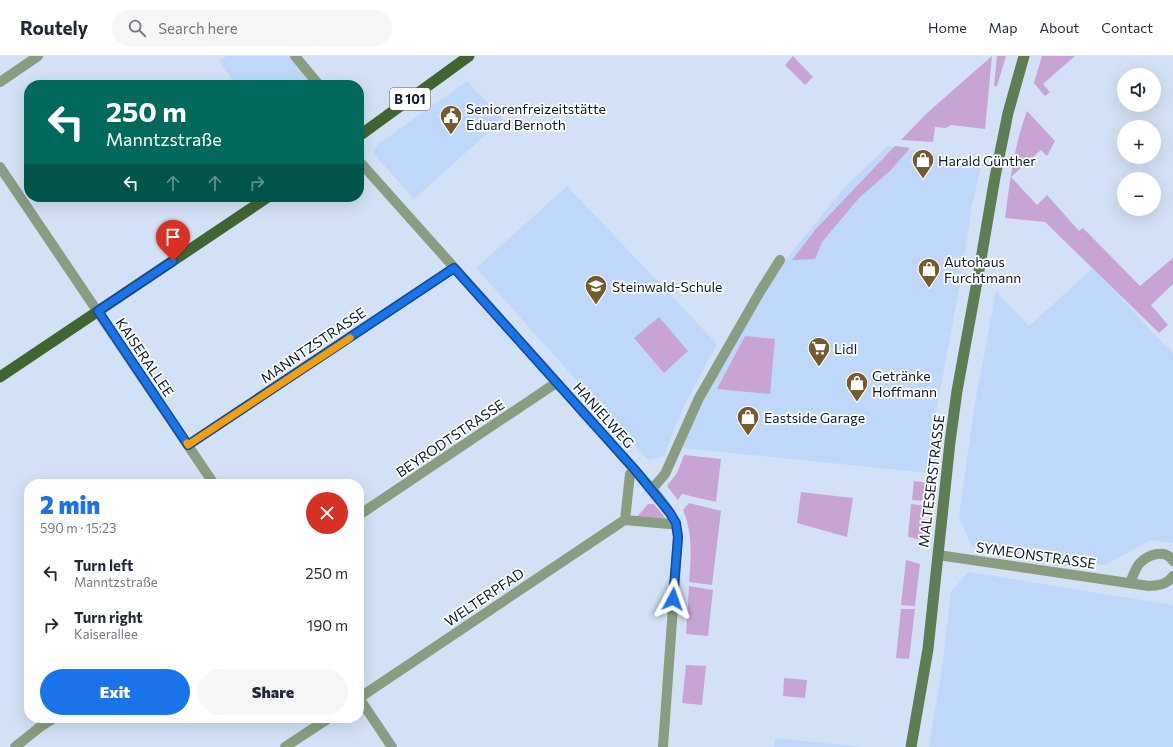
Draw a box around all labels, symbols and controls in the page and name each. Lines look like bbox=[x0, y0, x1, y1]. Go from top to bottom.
search box bbox=[112, 10, 392, 46]
text: Routely bbox=[20, 16, 88, 39]
icon: search bbox=[126, 17, 148, 39]
text: Search here bbox=[158, 19, 238, 37]
text: Home bbox=[928, 19, 967, 36]
text: Map bbox=[989, 19, 1017, 36]
text: About bbox=[1039, 19, 1079, 36]
text: Contact bbox=[1101, 19, 1153, 36]
map controls bbox=[1117, 68, 1161, 216]
button: sound bbox=[1117, 68, 1161, 112]
road number: B 101 bbox=[390, 88, 430, 110]
text: 250 m bbox=[106, 94, 187, 128]
icon: left bbox=[40, 96, 92, 148]
place label: Seniorenfreizeitstätte Eduard Bernoth bbox=[466, 100, 606, 133]
public building icon: Seniorenfreizeitstätte Eduard Bernoth bbox=[438, 103, 464, 136]
button: + bbox=[1117, 120, 1161, 164]
text: Manntzstraße bbox=[106, 128, 222, 150]
shop icon: Harald Günther bbox=[910, 147, 936, 180]
place label: Harald Günther bbox=[938, 152, 1036, 169]
icon: left bbox=[120, 172, 142, 194]
icon: ahead bbox=[162, 172, 184, 194]
icon: ahead bbox=[204, 172, 226, 194]
icon: right bbox=[246, 172, 268, 194]
button: − bbox=[1117, 172, 1161, 216]
pin bbox=[156, 220, 190, 261]
icon: arrive bbox=[162, 226, 184, 248]
place label: Autohaus Furchtmann bbox=[944, 253, 1021, 286]
shop icon: Autohaus Furchtmann bbox=[916, 256, 942, 289]
school or university icon: Steinwald-Schule bbox=[583, 273, 609, 306]
place label: Steinwald-Schule bbox=[612, 278, 722, 295]
street label: MANNTZSTRASSE bbox=[257, 303, 369, 387]
street label: KAISERALLEE bbox=[112, 314, 178, 400]
supermarket icon: Lidl bbox=[806, 335, 832, 368]
place label: Lidl bbox=[834, 340, 857, 357]
place label: Getränke Hoffmann bbox=[872, 367, 937, 400]
shop icon: Getränke Hoffmann bbox=[844, 370, 870, 403]
street label: HANIELWEG bbox=[570, 379, 638, 451]
street label: BEYRODTSTRASSE bbox=[393, 396, 507, 480]
shop icon: Eastside Garage bbox=[735, 404, 761, 437]
place label: Eastside Garage bbox=[764, 409, 865, 426]
street label: MALTESERSTRASSE bbox=[914, 414, 948, 548]
text: 2 min bbox=[40, 490, 100, 519]
button: close bbox=[306, 492, 348, 534]
text: 590 m · 15:23 bbox=[40, 520, 116, 536]
street label: SYMEONSTRASSE bbox=[975, 538, 1097, 572]
text: Turn left bbox=[74, 556, 133, 574]
icon: left bbox=[40, 562, 62, 584]
text: 250 m bbox=[305, 564, 348, 582]
street label: WELTERPFAD bbox=[441, 564, 527, 630]
text: Manntzstraße bbox=[74, 574, 158, 590]
position arrow bbox=[652, 578, 694, 620]
text: Turn right bbox=[74, 608, 143, 626]
icon: right bbox=[40, 614, 62, 636]
text: 190 m bbox=[307, 616, 348, 634]
text: Kaiserallee bbox=[74, 626, 138, 642]
button: Exit bbox=[40, 669, 190, 715]
button: Share bbox=[198, 669, 348, 715]

